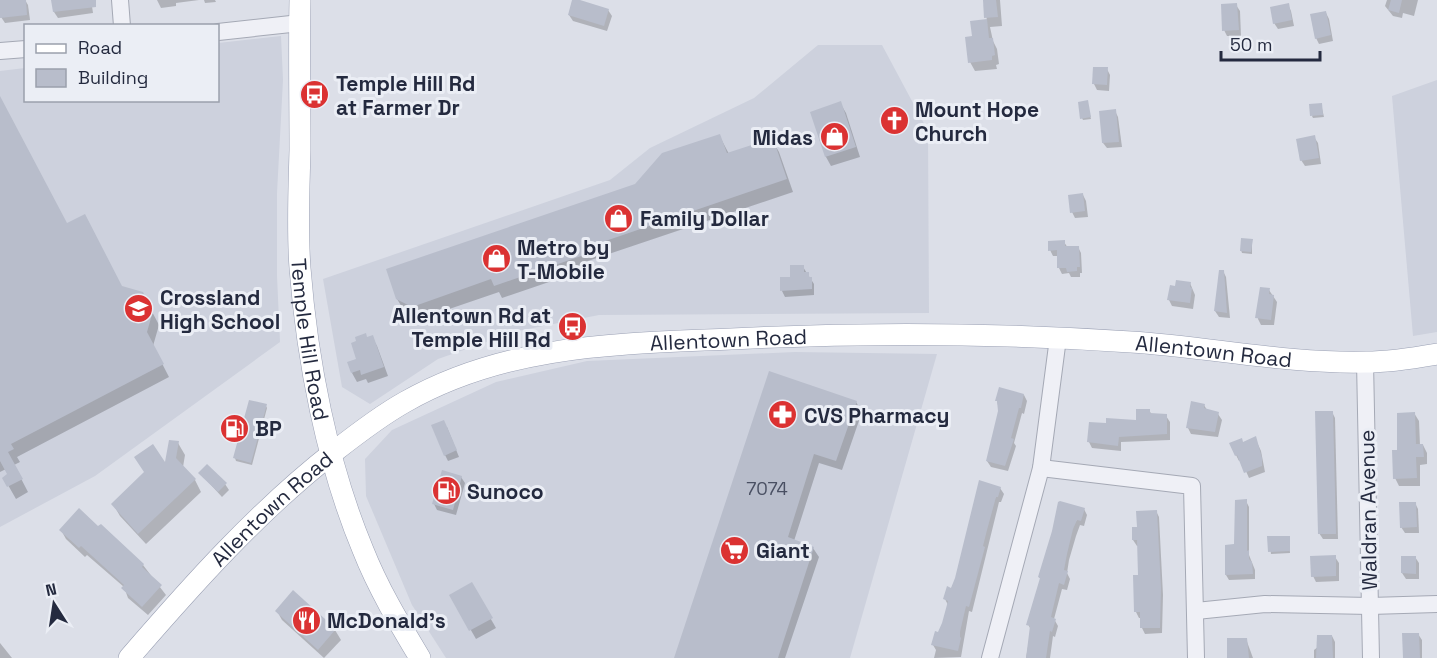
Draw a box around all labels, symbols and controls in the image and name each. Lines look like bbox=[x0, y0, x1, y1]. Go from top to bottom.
legend bbox=[24, 24, 219, 102]
scale bar bbox=[1221, 24, 1320, 62]
text: 50 m bbox=[1230, 33, 1272, 56]
text: Road bbox=[78, 36, 122, 59]
text: Building bbox=[78, 66, 148, 89]
place label: Temple Hill Rd at Farmer Dr bbox=[336, 70, 475, 121]
bus stop icon: Temple Hill Rd at Farmer Dr bbox=[299, 79, 331, 111]
place label: Mount Hope Church bbox=[915, 96, 1039, 147]
church icon: Mount Hope Church bbox=[878, 105, 910, 137]
shop icon: Midas bbox=[818, 121, 850, 153]
place label: Midas bbox=[752, 124, 813, 151]
shop icon: Family Dollar bbox=[603, 202, 635, 234]
place label: Family Dollar bbox=[640, 205, 769, 232]
place label: Metro by T-Mobile bbox=[517, 234, 609, 285]
shop icon: Metro by T-Mobile bbox=[480, 243, 512, 275]
street label: Temple Hill Road bbox=[286, 257, 336, 423]
place label: Crossland High School bbox=[160, 284, 280, 335]
school or university icon: Crossland High School bbox=[123, 293, 155, 325]
place label: Allentown Rd at Temple Hill Rd bbox=[392, 302, 551, 353]
bus stop icon: Allentown Rd at Temple Hill Rd bbox=[556, 311, 588, 343]
street label: Allentown Road bbox=[649, 322, 807, 356]
street label: Allentown Road bbox=[1134, 329, 1293, 373]
pharmacy icon: CVS Pharmacy bbox=[767, 399, 799, 431]
place label: CVS Pharmacy bbox=[804, 402, 949, 429]
fuel station icon: BP bbox=[218, 412, 250, 444]
place label: BP bbox=[255, 415, 282, 442]
street label: Waldran Avenue bbox=[1353, 429, 1383, 591]
street label: Allentown Road bbox=[205, 445, 338, 572]
fuel station icon: Sunoco bbox=[430, 475, 462, 507]
house number: 7074 bbox=[746, 477, 788, 500]
place label: Sunoco bbox=[467, 478, 544, 505]
supermarket icon: Giant bbox=[719, 534, 751, 566]
place label: Giant bbox=[756, 537, 810, 564]
north arrow bbox=[24, 574, 84, 634]
text: N bbox=[44, 578, 58, 601]
restaurant icon: McDonald's bbox=[290, 604, 322, 636]
place label: McDonald's bbox=[327, 607, 446, 634]

